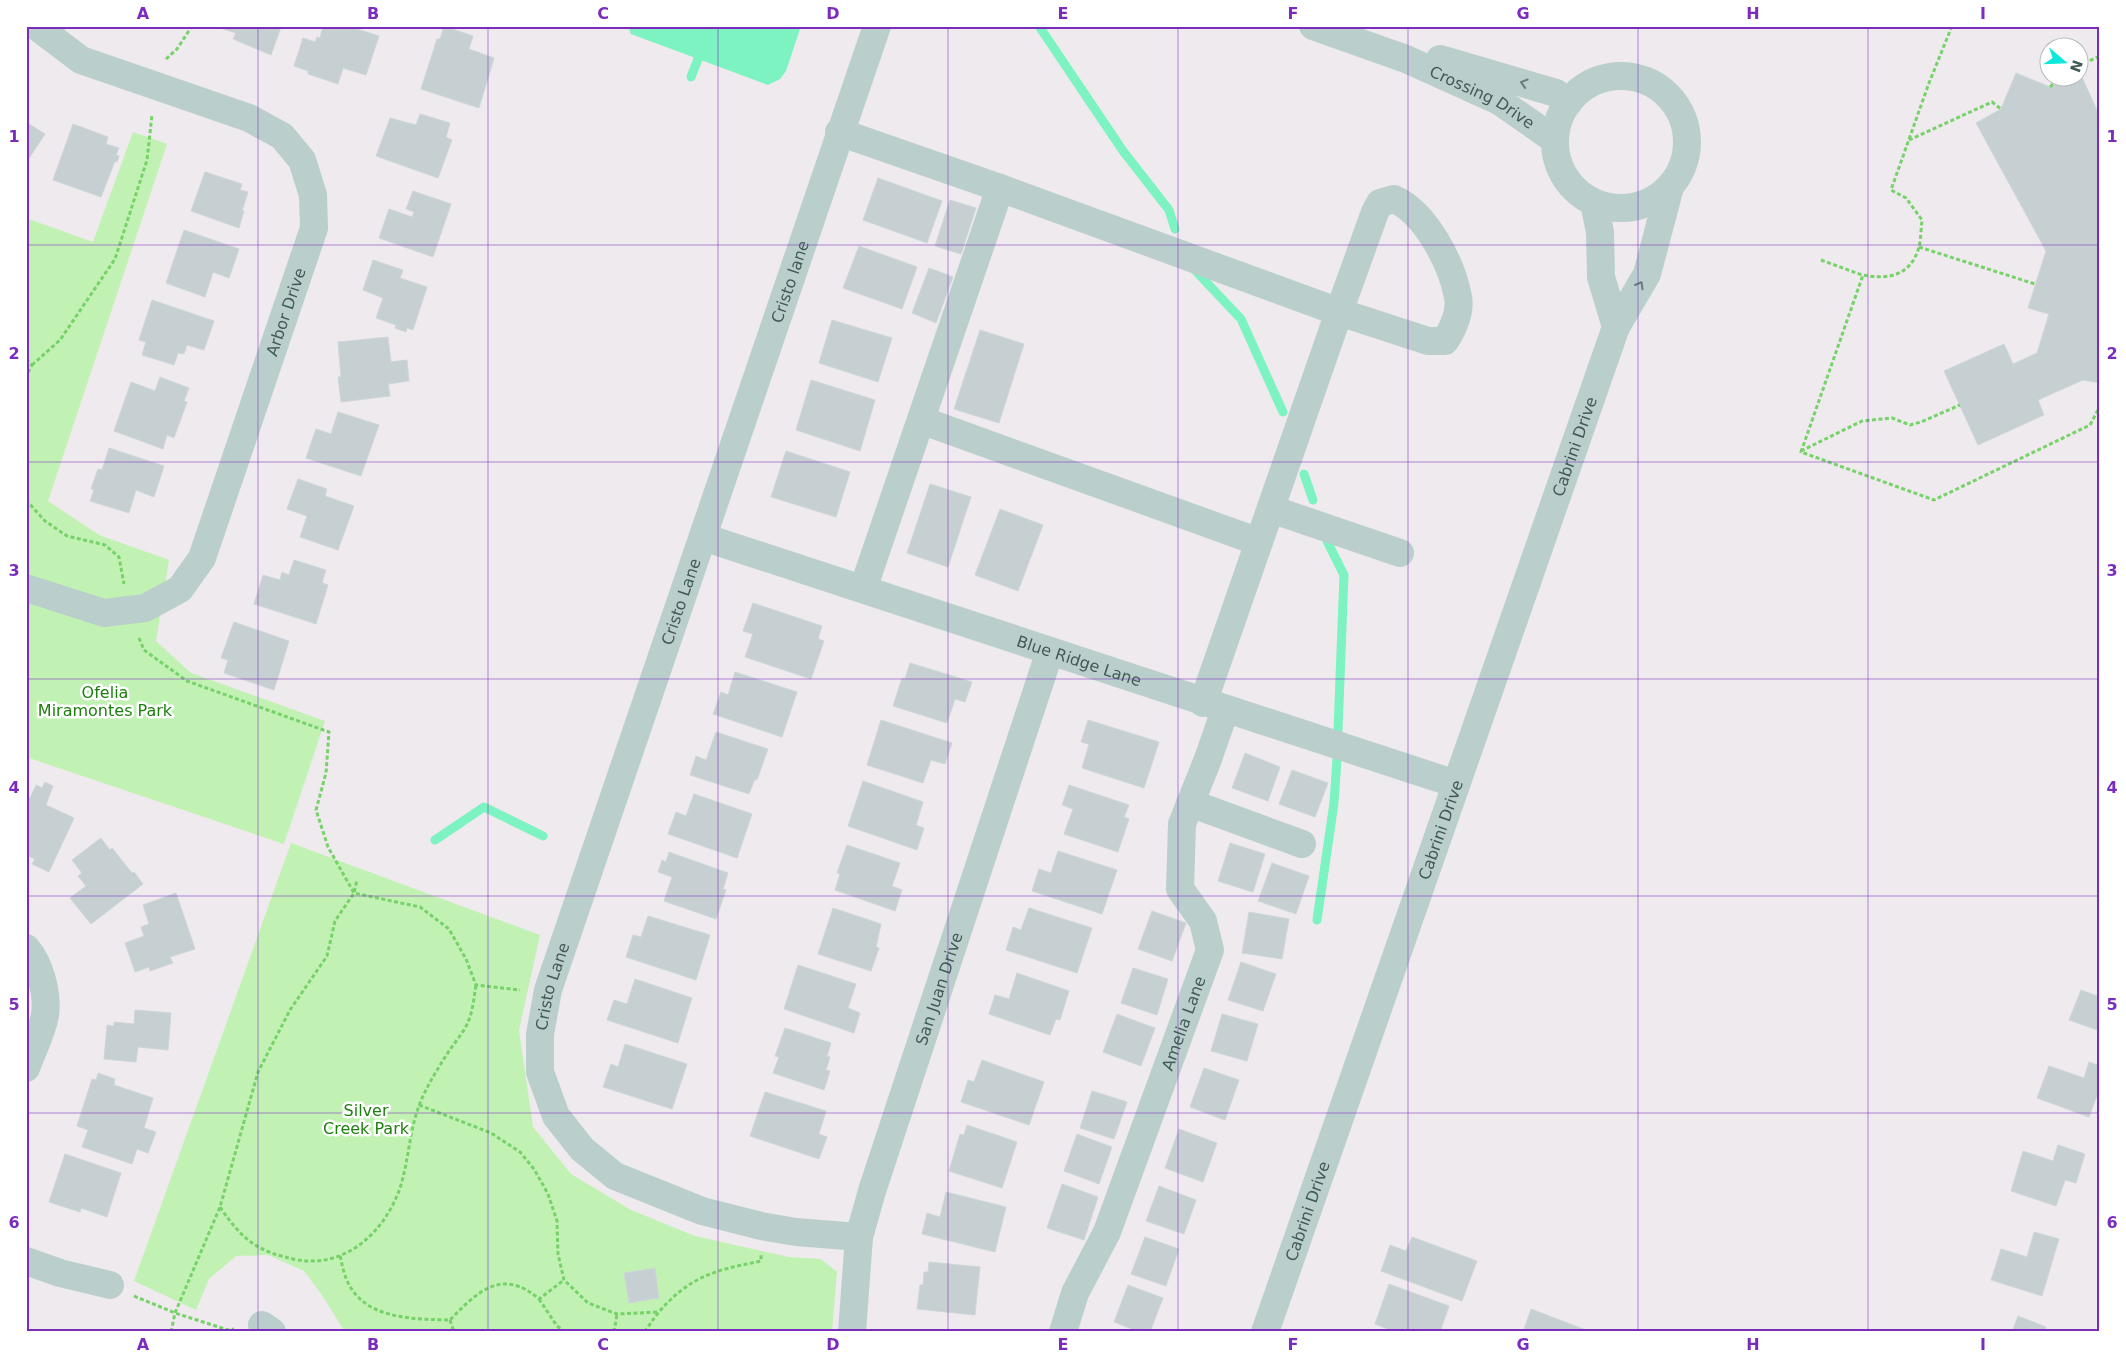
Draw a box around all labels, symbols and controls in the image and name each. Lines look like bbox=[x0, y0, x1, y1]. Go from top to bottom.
text: A bbox=[137, 4, 150, 23]
text: B bbox=[367, 4, 379, 23]
text: C bbox=[597, 4, 609, 23]
text: D bbox=[826, 4, 840, 23]
text: E bbox=[1058, 4, 1068, 23]
text: F bbox=[1288, 4, 1298, 23]
text: G bbox=[1516, 4, 1530, 23]
text: H bbox=[1746, 4, 1760, 23]
text: I bbox=[1980, 4, 1986, 23]
north arrow bbox=[2038, 38, 2088, 88]
text: N bbox=[2067, 58, 2086, 74]
street label: Crossing Drive bbox=[1427, 62, 1538, 133]
one-way arrow bbox=[1521, 79, 1529, 89]
text: 1 bbox=[8, 127, 20, 146]
text: 1 bbox=[2106, 127, 2118, 146]
street label: Cristo lane bbox=[767, 238, 813, 326]
street label: Arbor Drive bbox=[262, 265, 310, 359]
one-way arrow bbox=[1634, 282, 1644, 291]
text: 2 bbox=[8, 344, 20, 363]
text: 2 bbox=[2106, 344, 2118, 363]
street label: Cabrini Drive bbox=[1549, 394, 1601, 499]
street label: Cristo Lane bbox=[657, 556, 705, 648]
text: 3 bbox=[8, 561, 20, 580]
text: 3 bbox=[2106, 561, 2118, 580]
street label: Blue Ridge Lane bbox=[1014, 632, 1144, 690]
park label: Ofelia Miramontes Park bbox=[38, 683, 173, 720]
street label: Cabrini Drive bbox=[1415, 777, 1467, 882]
text: 4 bbox=[8, 778, 20, 797]
text: 4 bbox=[2106, 778, 2118, 797]
street label: San Juan Drive bbox=[912, 930, 967, 1048]
street label: Cristo Lane bbox=[532, 940, 574, 1032]
street label: Amelia Lane bbox=[1158, 974, 1210, 1073]
text: 5 bbox=[8, 995, 20, 1014]
text: 5 bbox=[2106, 995, 2118, 1014]
park label: Silver Creek Park bbox=[323, 1101, 410, 1138]
street label: Cabrini Drive bbox=[1281, 1159, 1334, 1264]
text: 6 bbox=[8, 1213, 20, 1232]
text: 6 bbox=[2106, 1213, 2118, 1232]
text: A bbox=[137, 1335, 150, 1354]
text: B bbox=[367, 1335, 379, 1354]
text: C bbox=[597, 1335, 609, 1354]
text: D bbox=[826, 1335, 840, 1354]
text: E bbox=[1058, 1335, 1068, 1354]
text: F bbox=[1288, 1335, 1298, 1354]
text: G bbox=[1516, 1335, 1530, 1354]
text: H bbox=[1746, 1335, 1760, 1354]
text: I bbox=[1980, 1335, 1986, 1354]

